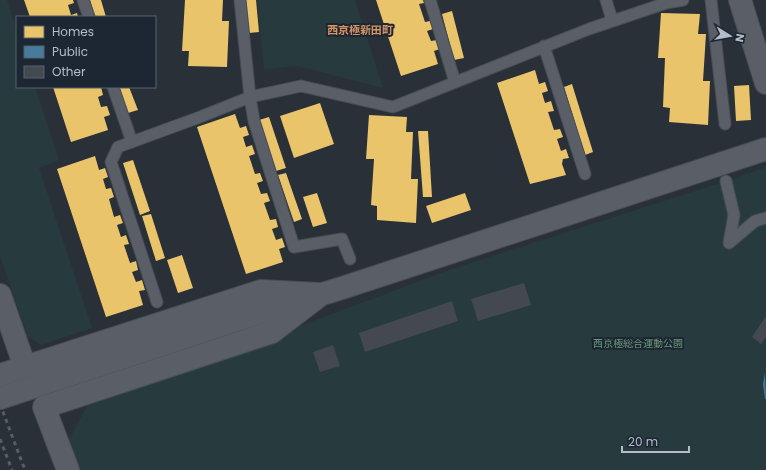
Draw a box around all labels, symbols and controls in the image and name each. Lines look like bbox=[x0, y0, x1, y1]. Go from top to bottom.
legend bbox=[16, 16, 156, 88]
north arrow bbox=[710, 16, 750, 56]
district label: 西京極新田町 bbox=[327, 22, 393, 38]
text: Homes bbox=[52, 23, 94, 40]
text: N bbox=[731, 32, 748, 43]
text: Public bbox=[52, 43, 88, 60]
text: Other bbox=[52, 63, 86, 80]
park label: 西京極総合運動公園 bbox=[593, 336, 683, 351]
scale bar bbox=[622, 428, 689, 454]
text: 20 m bbox=[628, 433, 658, 450]

